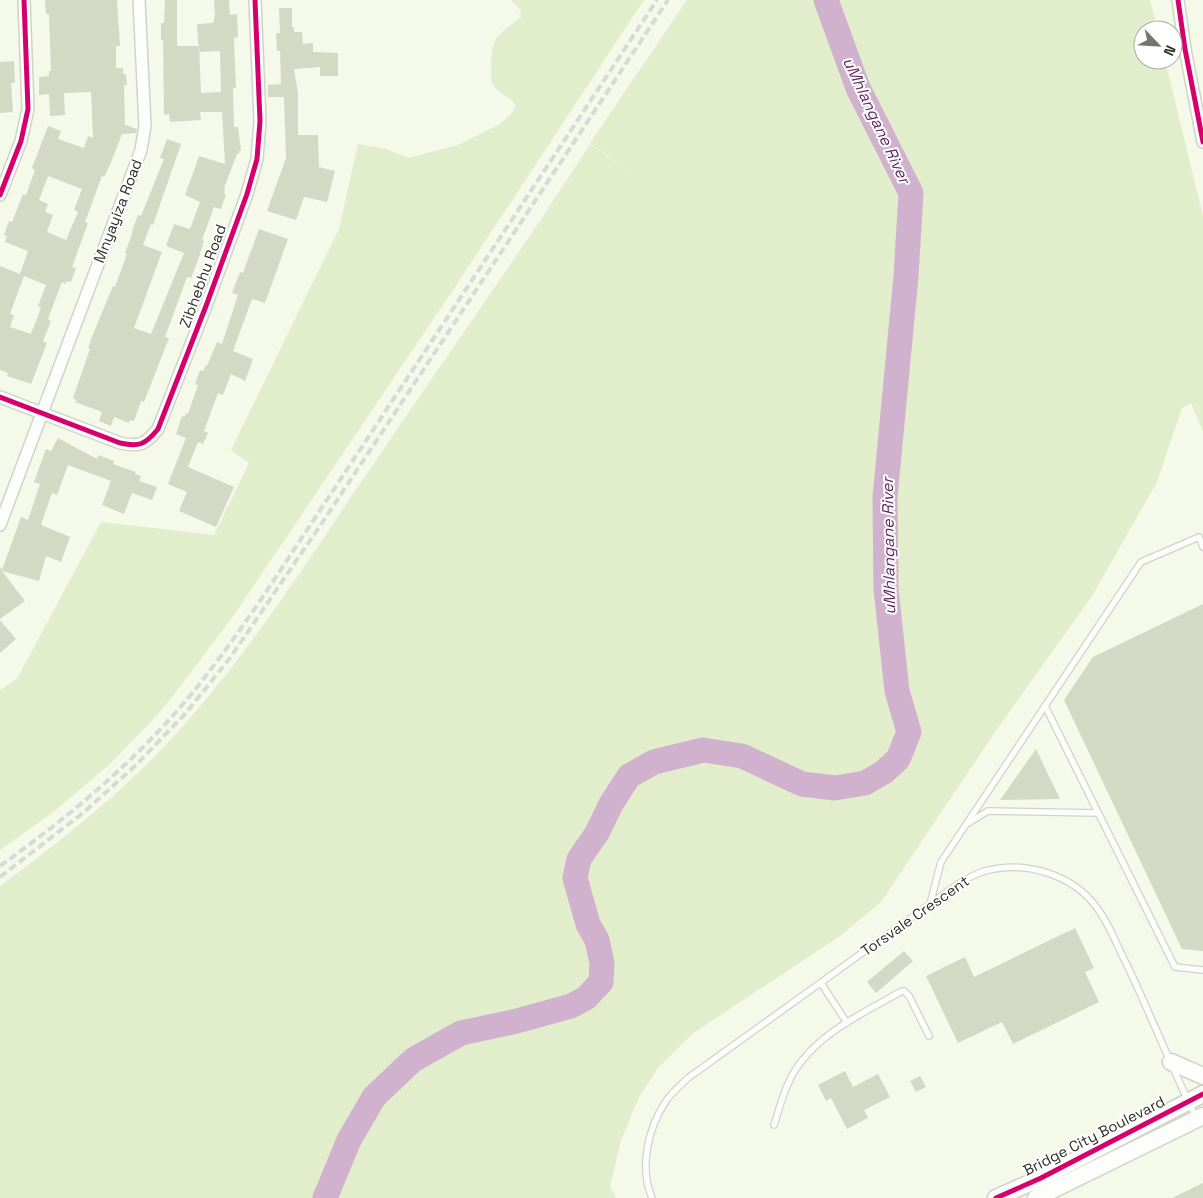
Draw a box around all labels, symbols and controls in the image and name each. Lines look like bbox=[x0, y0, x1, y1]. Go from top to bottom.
north arrow bbox=[1133, 20, 1183, 70]
text: N bbox=[1160, 42, 1180, 59]
water label: uMhlangane River bbox=[838, 54, 916, 189]
street label: Mnyayiza Road bbox=[89, 156, 146, 265]
street label: Zibhebhu Road bbox=[175, 222, 230, 330]
water label: uMhlangane River bbox=[877, 475, 900, 615]
street label: Torsvale Crescent bbox=[857, 871, 973, 960]
street label: Bridge City Boulevard bbox=[1020, 1092, 1168, 1180]

